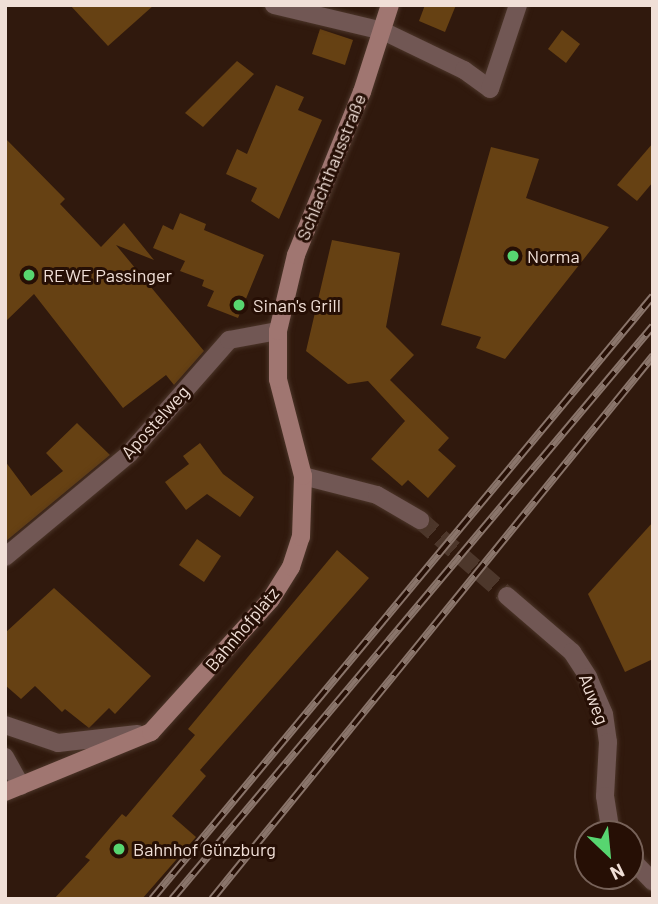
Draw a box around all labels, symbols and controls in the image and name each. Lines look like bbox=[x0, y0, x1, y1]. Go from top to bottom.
street label: Schlachthausstraße bbox=[292, 91, 370, 243]
place label: Norma bbox=[527, 245, 580, 267]
marker: Norma bbox=[505, 248, 521, 264]
place label: REWE Passinger bbox=[43, 264, 172, 286]
marker: REWE Passinger bbox=[21, 267, 37, 283]
place label: Sinan's Grill bbox=[253, 294, 341, 316]
marker: Sinan's Grill bbox=[231, 297, 247, 313]
street label: Apostelweg bbox=[116, 381, 194, 463]
street label: Bahnhofplatz bbox=[201, 583, 283, 675]
street label: Auweg bbox=[575, 671, 613, 727]
north arrow bbox=[574, 820, 644, 890]
place label: Bahnhof Günzburg bbox=[133, 838, 276, 860]
marker: Bahnhof Günzburg bbox=[111, 841, 127, 857]
text: N bbox=[607, 859, 628, 886]

